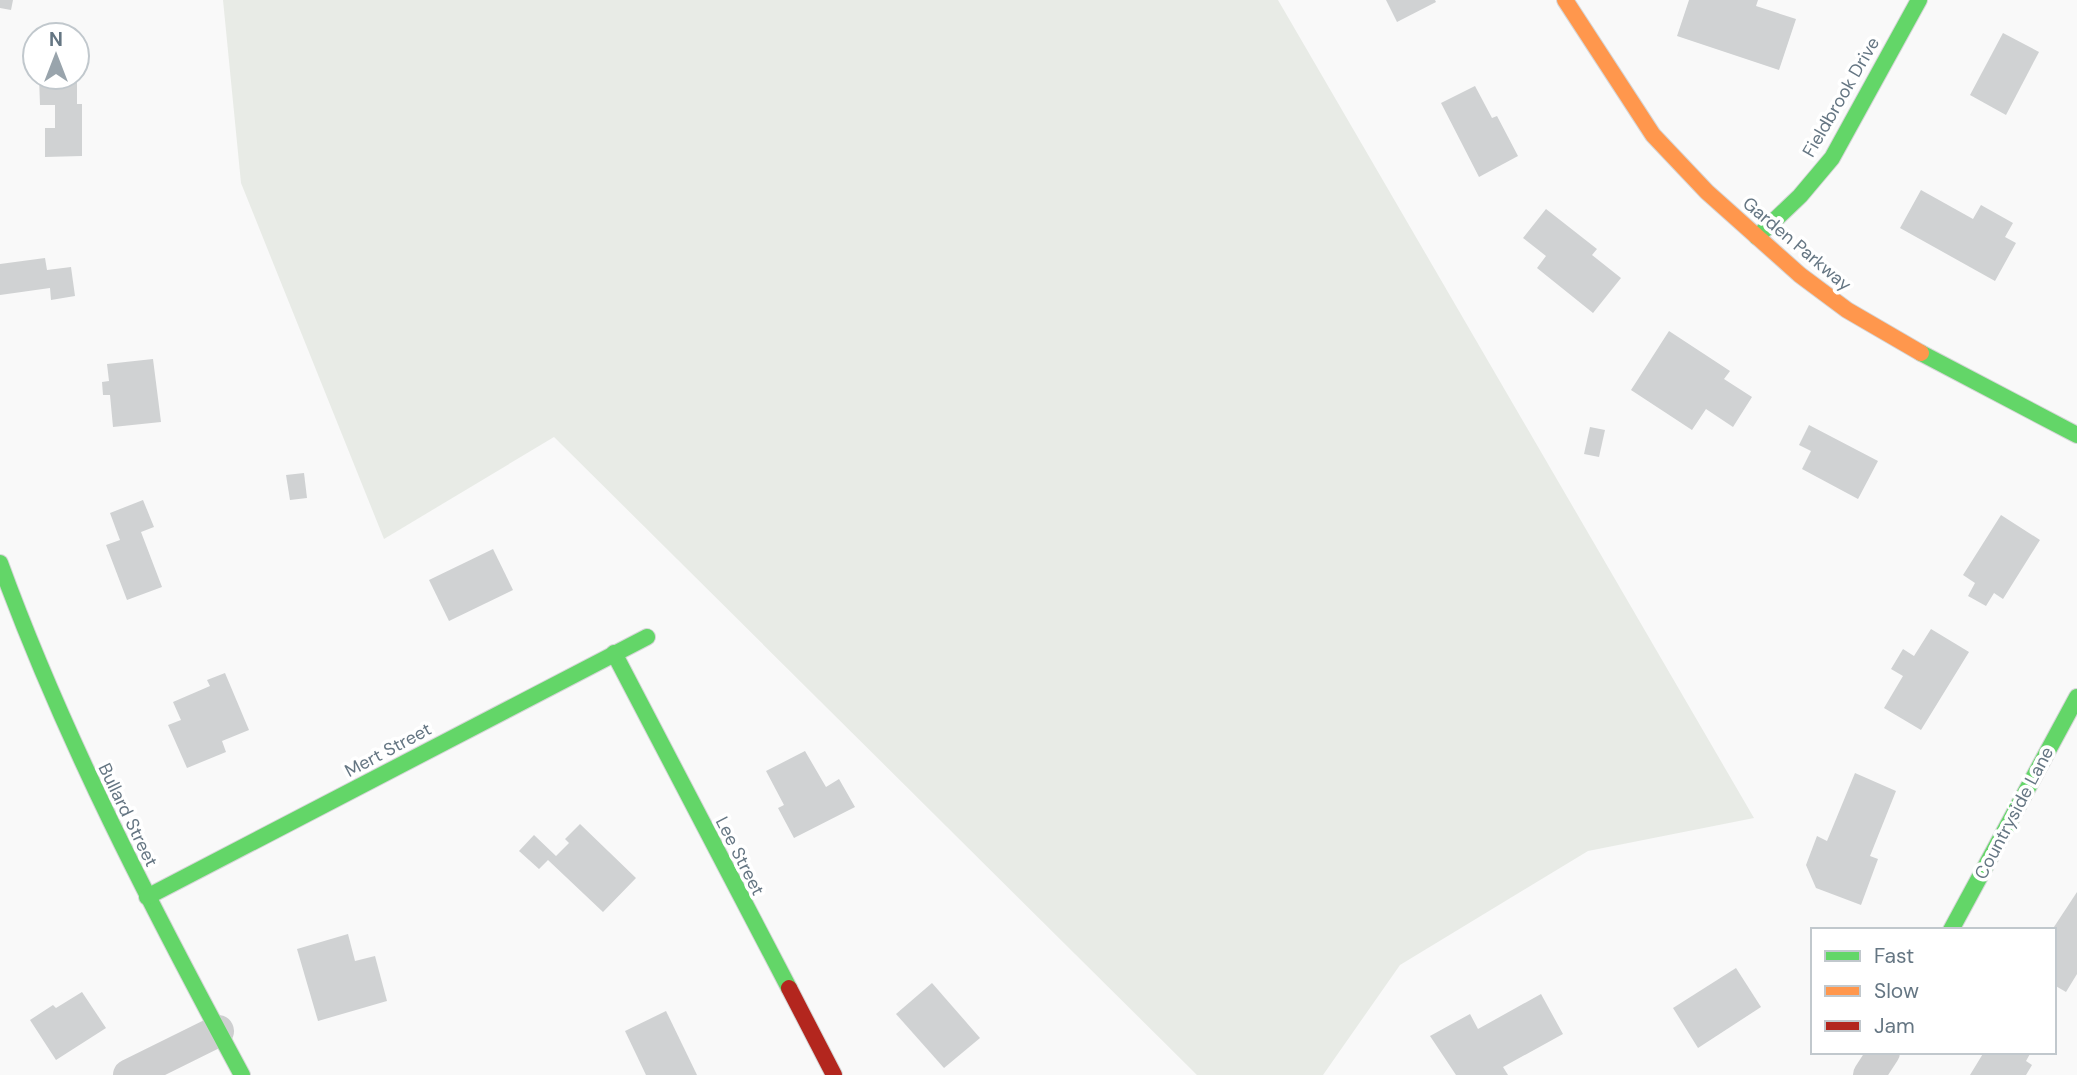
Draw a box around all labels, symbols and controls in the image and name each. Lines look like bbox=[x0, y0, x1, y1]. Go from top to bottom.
north arrow bbox=[21, 21, 91, 91]
text: N bbox=[49, 27, 63, 52]
street label: Fieldbrook Drive bbox=[1797, 33, 1885, 161]
street label: Garden Parkway bbox=[1738, 191, 1856, 297]
street label: Mert Street bbox=[340, 717, 436, 783]
street label: Countryside Lane bbox=[1969, 743, 2059, 883]
street label: Bullard Street bbox=[93, 759, 163, 871]
street label: Lee Street bbox=[710, 813, 770, 899]
legend bbox=[1811, 928, 2056, 1054]
text: Fast bbox=[1874, 942, 1914, 970]
text: Slow bbox=[1874, 977, 1919, 1005]
text: Jam bbox=[1874, 1012, 1915, 1040]

